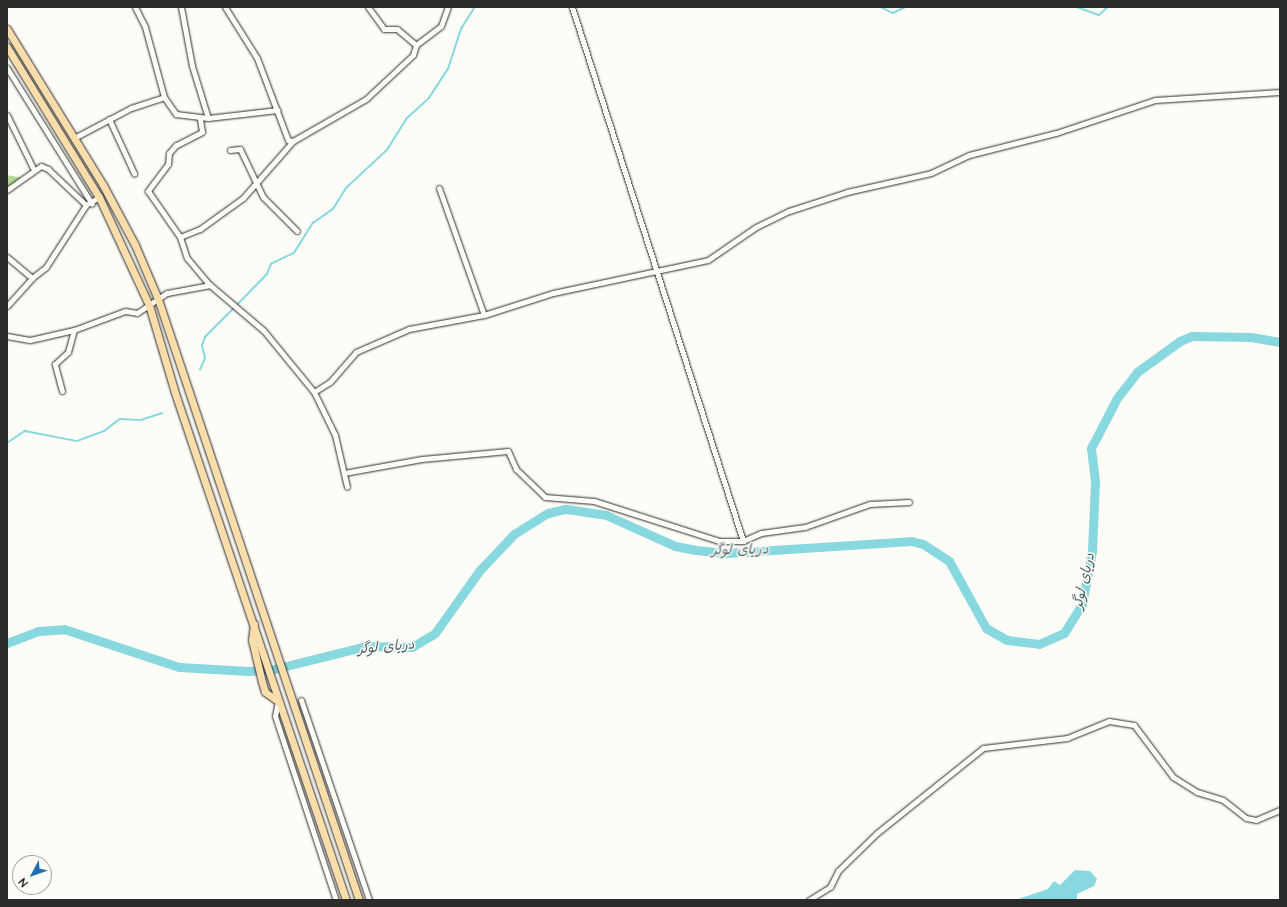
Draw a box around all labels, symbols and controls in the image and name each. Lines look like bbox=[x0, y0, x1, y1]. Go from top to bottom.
water label: دریای لوگر bbox=[711, 541, 769, 559]
water label: دریای لوگر bbox=[1069, 551, 1099, 611]
water label: دریای لوگر bbox=[357, 636, 415, 658]
north arrow bbox=[12, 855, 52, 895]
text: N bbox=[15, 875, 31, 890]

